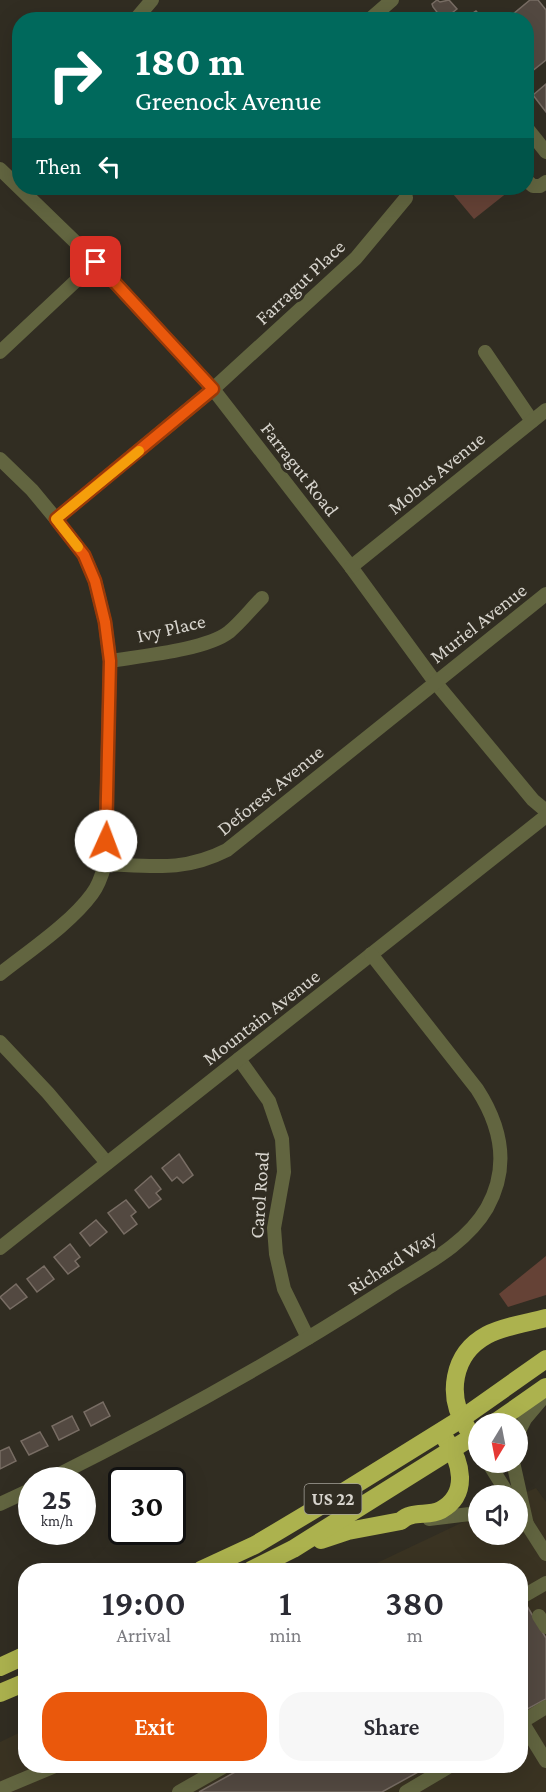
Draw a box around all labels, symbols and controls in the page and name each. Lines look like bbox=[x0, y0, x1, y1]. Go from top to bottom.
icon: right bbox=[36, 36, 114, 114]
text: 180 m bbox=[135, 37, 244, 84]
text: Greenock Avenue bbox=[135, 86, 321, 116]
icon: left bbox=[93, 150, 126, 183]
text: Then bbox=[36, 154, 81, 179]
street label: Farragut Place bbox=[251, 235, 350, 330]
pin bbox=[70, 236, 121, 287]
icon: arrive bbox=[79, 245, 112, 278]
street label: Farragut Road bbox=[256, 418, 344, 521]
street label: Mobus Avenue bbox=[383, 427, 489, 519]
street label: Muriel Avenue bbox=[425, 578, 531, 667]
street label: Ivy Place bbox=[134, 609, 208, 648]
street label: Deforest Avenue bbox=[212, 740, 328, 840]
position arrow bbox=[74, 809, 138, 873]
street label: Mountain Avenue bbox=[198, 964, 324, 1069]
street label: Carol Road bbox=[245, 1150, 273, 1239]
street label: Richard Way bbox=[344, 1225, 442, 1300]
north arrow bbox=[468, 1413, 528, 1473]
map controls bbox=[468, 1413, 528, 1545]
speed limit sign: 30 bbox=[108, 1467, 186, 1545]
text: 25 bbox=[42, 1482, 72, 1515]
road number: US 22 bbox=[304, 1484, 362, 1514]
button: sound bbox=[468, 1485, 528, 1545]
text: km/h bbox=[41, 1513, 73, 1529]
text: 19:00 bbox=[102, 1583, 186, 1623]
text: 1 bbox=[279, 1583, 292, 1623]
text: 380 bbox=[385, 1583, 444, 1623]
text: Arrival bbox=[117, 1624, 171, 1646]
text: min bbox=[269, 1624, 302, 1646]
text: m bbox=[407, 1624, 423, 1646]
button: Exit bbox=[42, 1692, 267, 1761]
button: Share bbox=[279, 1692, 504, 1761]

